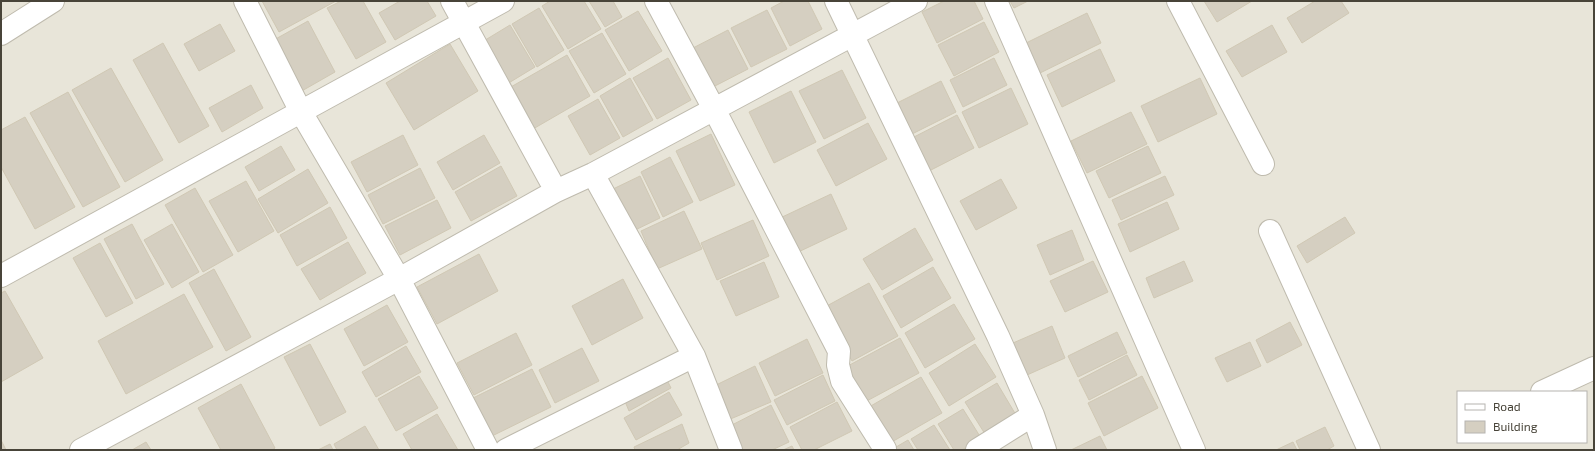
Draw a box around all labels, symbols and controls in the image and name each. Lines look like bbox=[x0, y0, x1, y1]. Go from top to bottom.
legend bbox=[1457, 391, 1587, 443]
text: Road bbox=[1493, 399, 1521, 413]
text: Building bbox=[1493, 419, 1538, 433]

